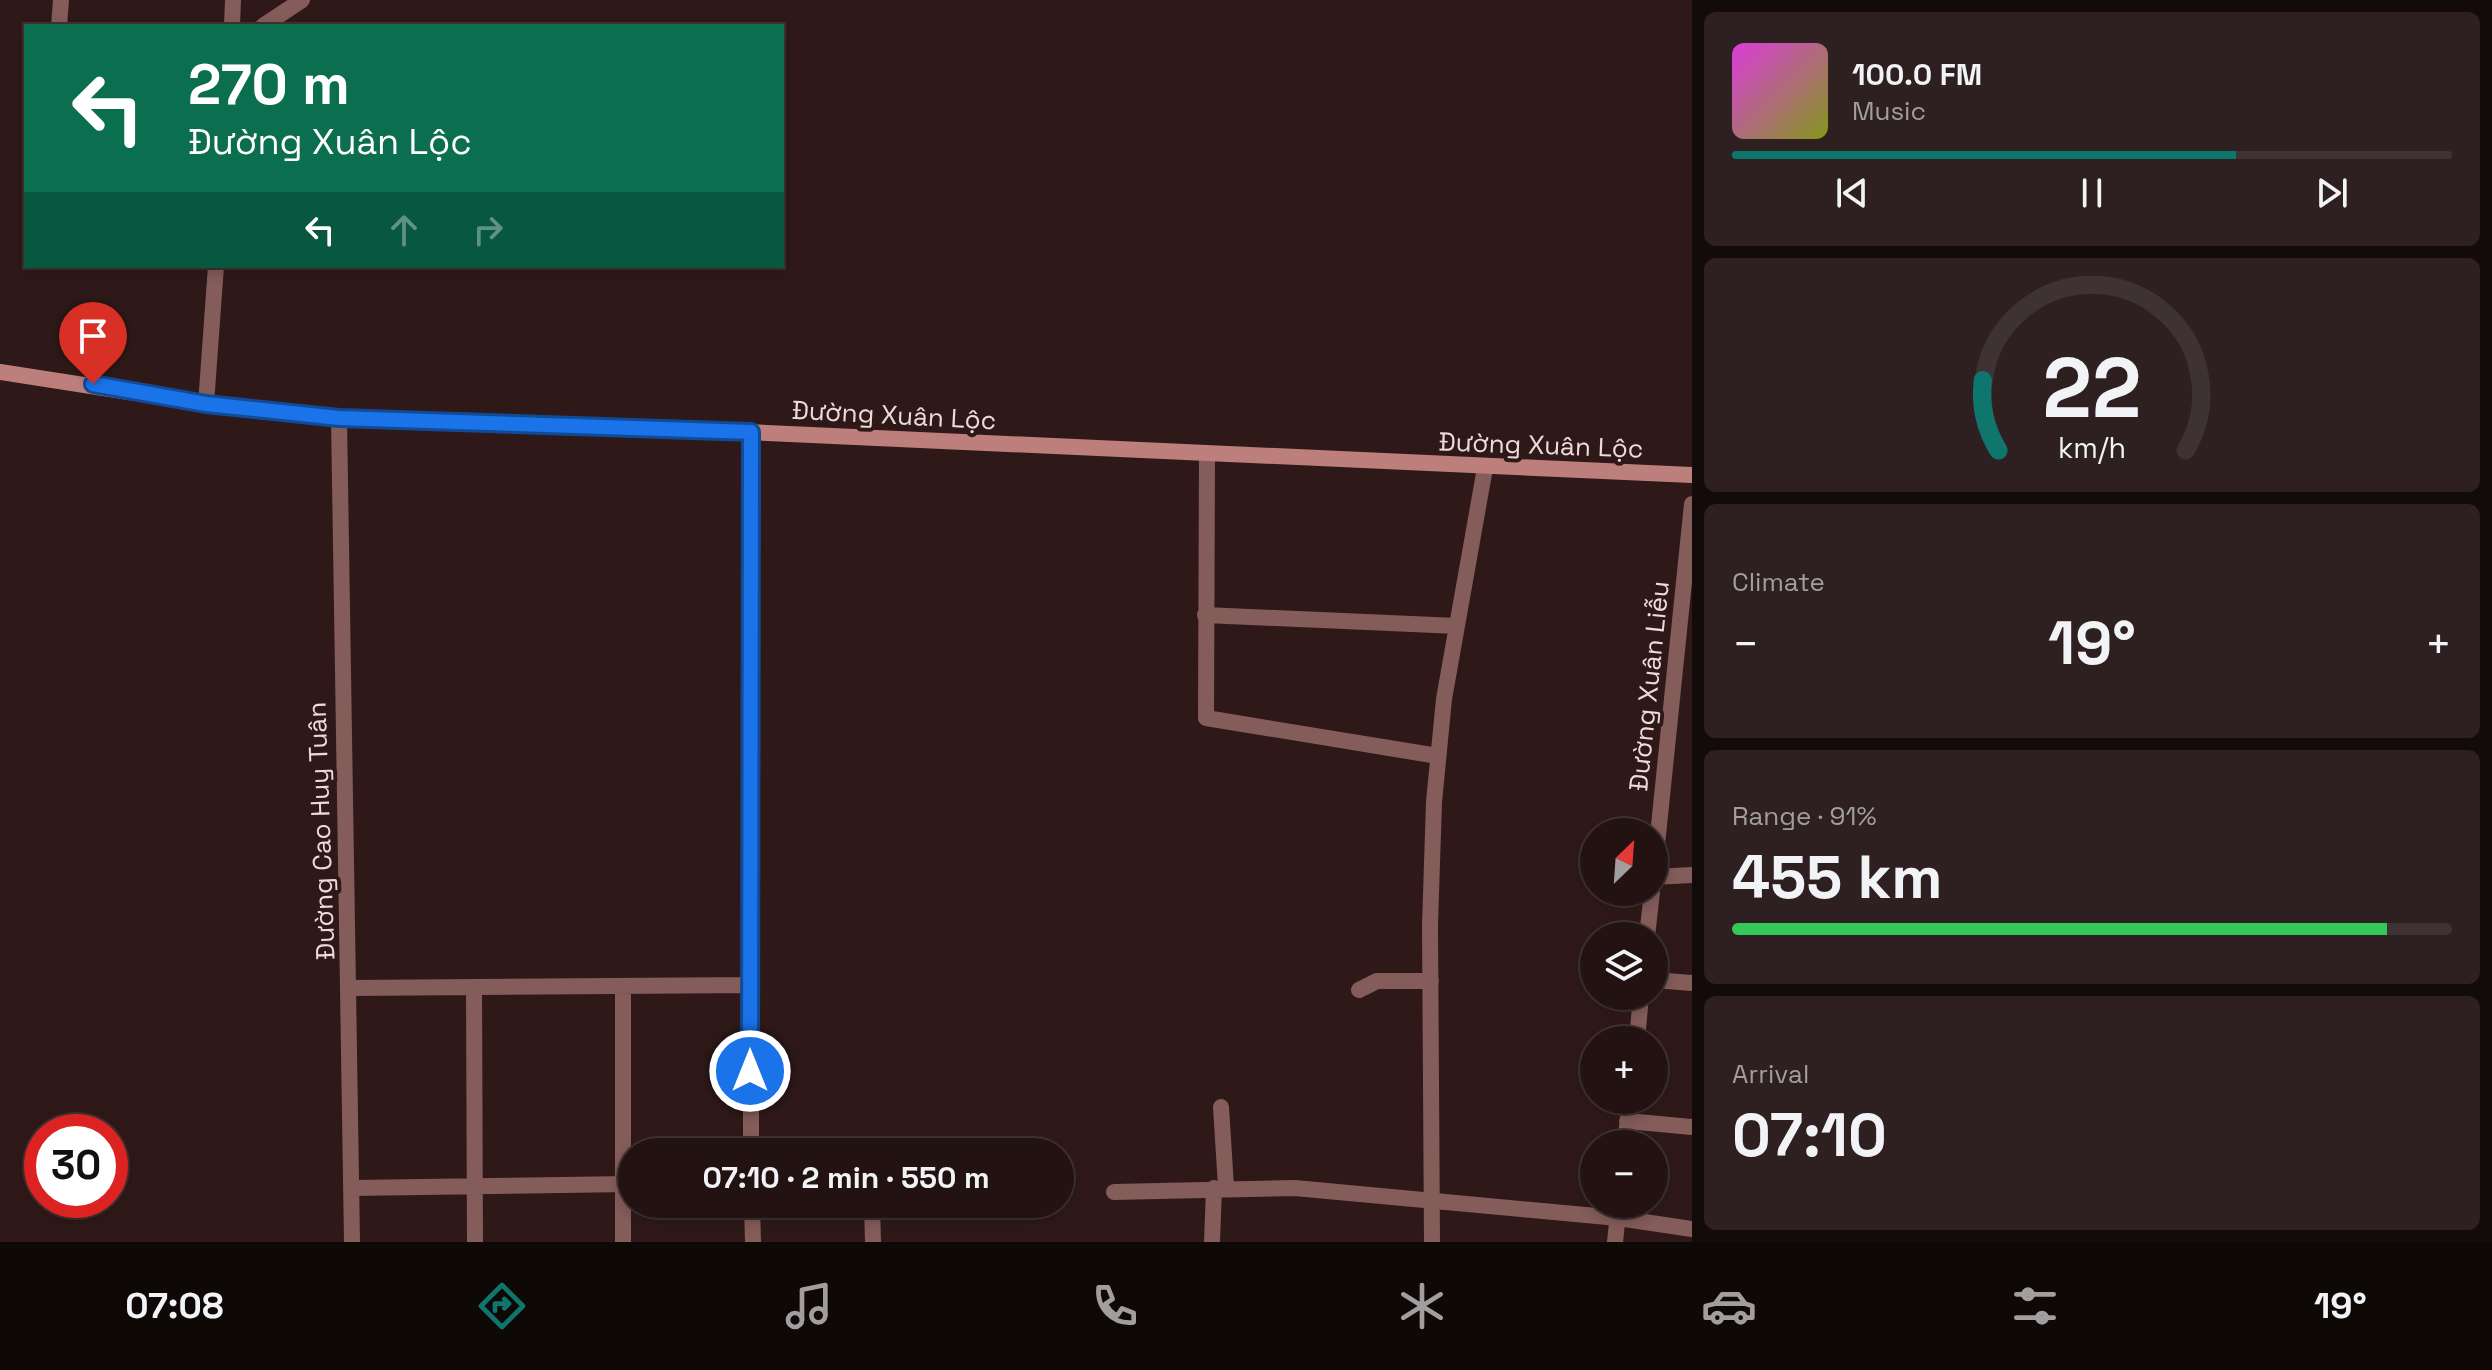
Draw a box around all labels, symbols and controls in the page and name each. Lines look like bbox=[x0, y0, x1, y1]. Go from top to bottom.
text: 270 m bbox=[188, 49, 350, 120]
text: 100.0 FM bbox=[1852, 55, 1982, 94]
icon: left bbox=[56, 56, 160, 160]
text: Music bbox=[1852, 94, 1926, 128]
text: Đường Xuân Lộc bbox=[188, 119, 472, 165]
icon: previous bbox=[1830, 171, 1874, 215]
icon: pause bbox=[2070, 171, 2114, 215]
icon: next bbox=[2310, 171, 2354, 215]
icon: left bbox=[298, 208, 342, 252]
icon: ahead bbox=[382, 208, 426, 252]
icon: right bbox=[466, 208, 510, 252]
pin bbox=[59, 302, 127, 384]
icon: arrive bbox=[71, 314, 115, 358]
text: 22 bbox=[2043, 335, 2141, 441]
street label: Đường Xuân Lộc bbox=[791, 393, 997, 437]
street label: Đường Xuân Lộc bbox=[1438, 424, 1644, 466]
text: km/h bbox=[2058, 430, 2126, 466]
text: Climate bbox=[1732, 565, 1825, 599]
street label: Đường Xuân Liễu bbox=[1621, 579, 1677, 793]
text: 19° bbox=[2048, 605, 2136, 682]
text: − bbox=[1732, 616, 1759, 672]
text: + bbox=[2425, 616, 2452, 672]
street label: Đường Cao Huy Tuân bbox=[300, 701, 342, 961]
text: Range · 91% bbox=[1732, 799, 1876, 833]
north arrow bbox=[1580, 818, 1668, 906]
map controls bbox=[1580, 818, 1668, 1218]
text: 455 km bbox=[1732, 839, 1942, 916]
button: layers bbox=[1580, 922, 1668, 1010]
button: + bbox=[1580, 1026, 1668, 1114]
position arrow bbox=[708, 1029, 792, 1113]
text: Arrival bbox=[1732, 1057, 1809, 1091]
text: 07:10 bbox=[1732, 1097, 1887, 1174]
speed limit sign: 30 bbox=[24, 1114, 128, 1218]
button: − bbox=[1580, 1130, 1668, 1218]
text: 07:10 · 2 min · 550 m bbox=[702, 1158, 990, 1197]
icon: directions bbox=[474, 1278, 530, 1334]
icon: music bbox=[781, 1278, 837, 1334]
icon: phone bbox=[1087, 1278, 1143, 1334]
icon: climate bbox=[1394, 1278, 1450, 1334]
icon: car bbox=[1701, 1278, 1757, 1334]
icon: filters bbox=[2007, 1278, 2063, 1334]
text: 07:08 bbox=[125, 1283, 224, 1329]
text: 19° bbox=[2314, 1283, 2367, 1329]

